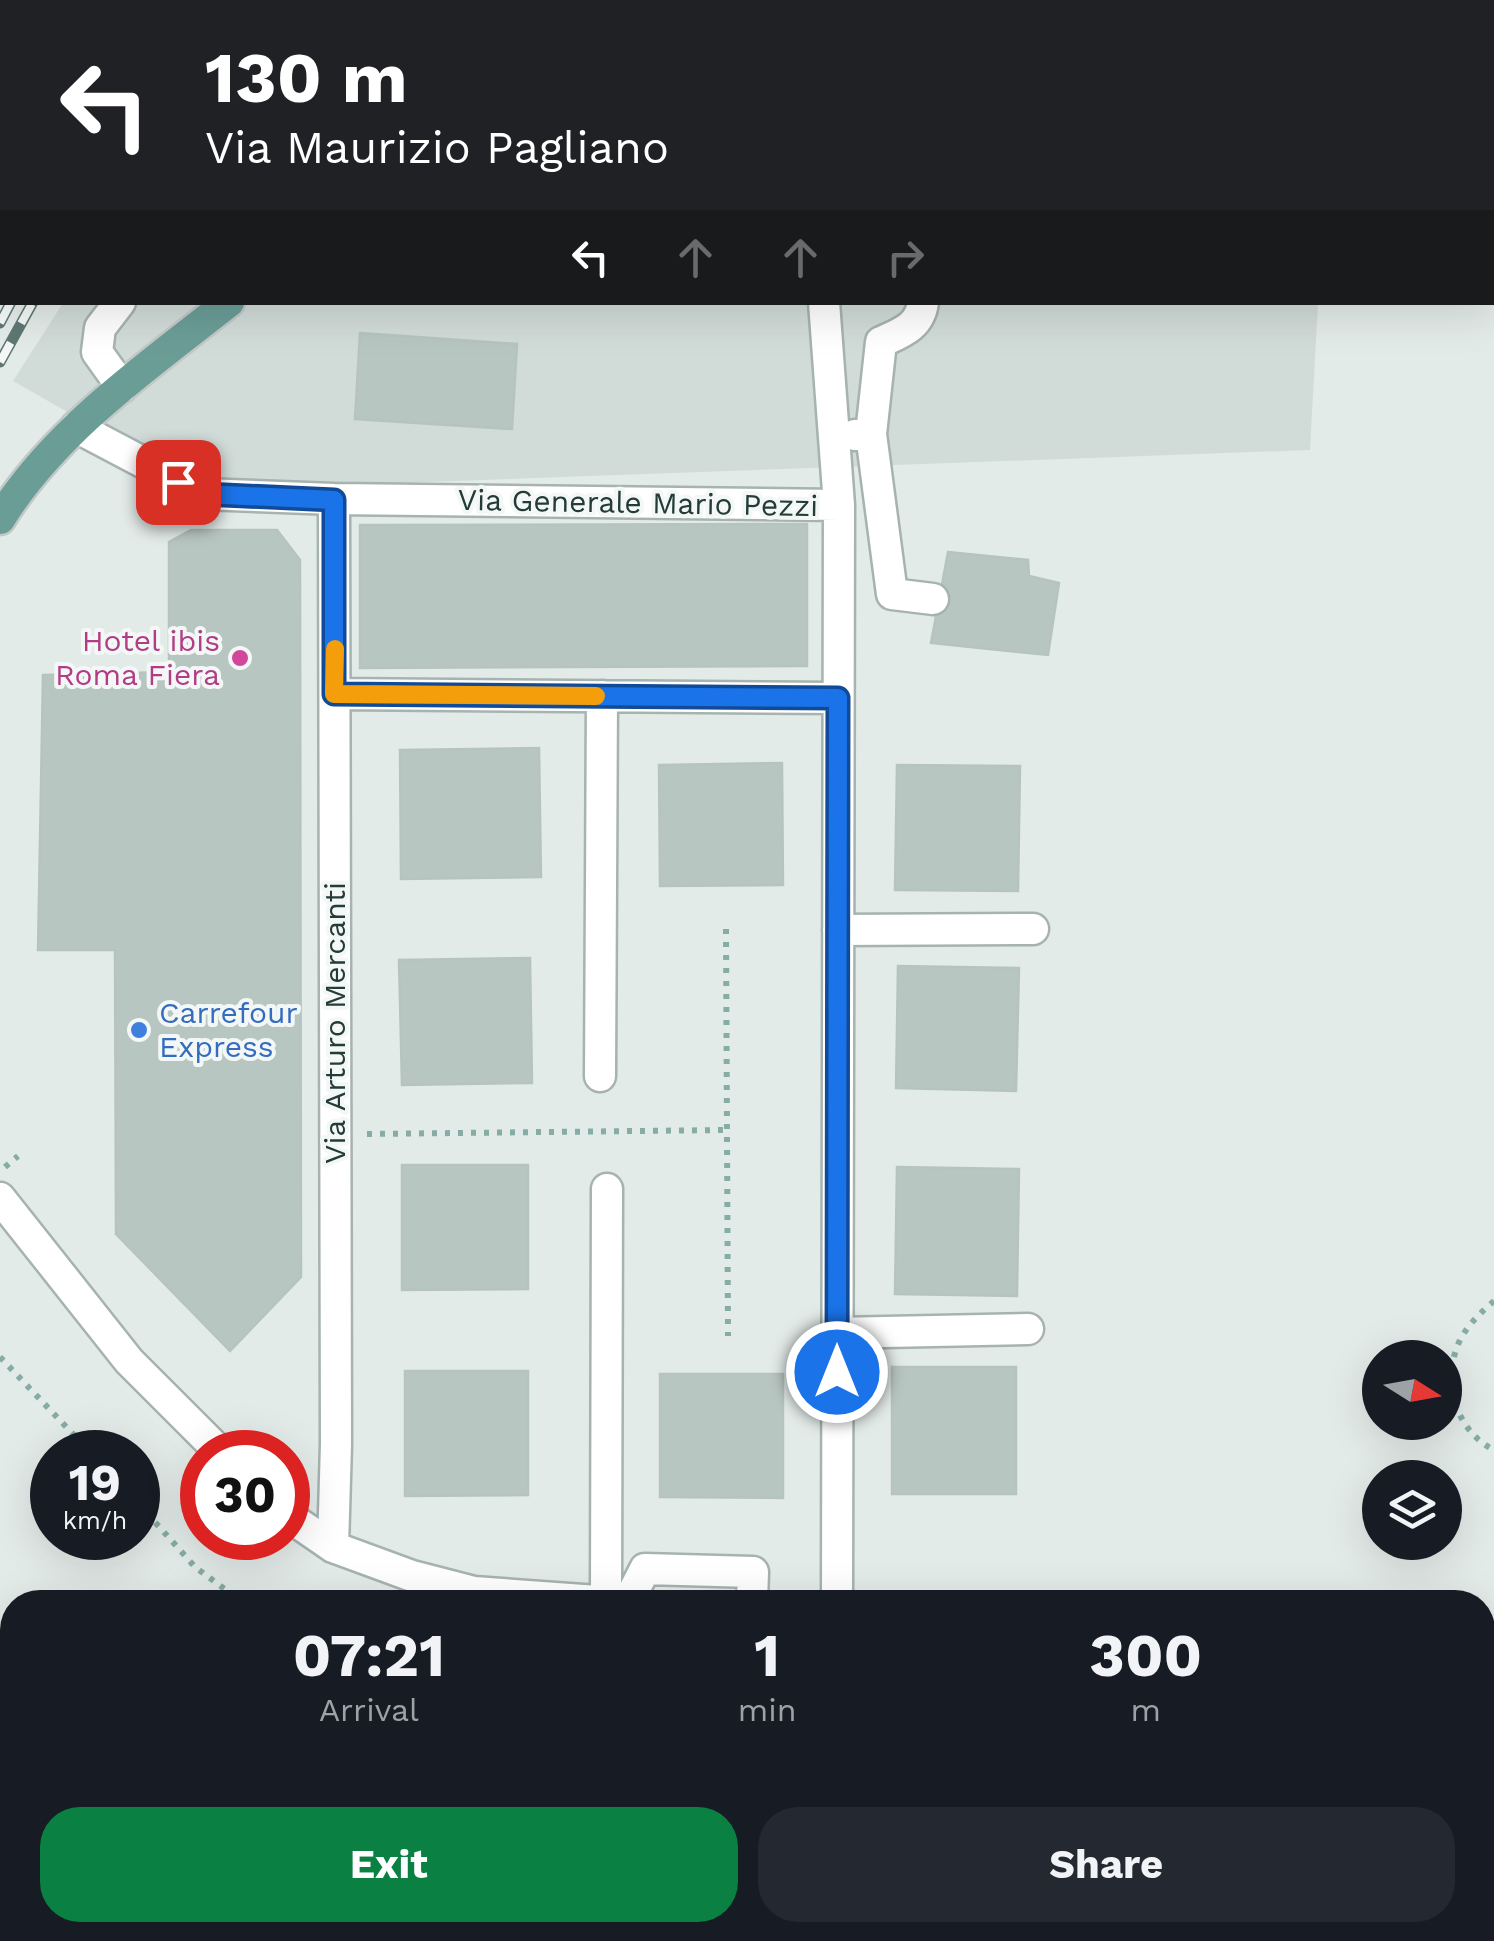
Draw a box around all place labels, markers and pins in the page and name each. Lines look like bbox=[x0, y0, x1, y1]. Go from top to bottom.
pin bbox=[136, 440, 221, 525]
place label: Hotel ibis Roma Fiera bbox=[55, 623, 220, 692]
marker: Hotel ibis Roma Fiera bbox=[229, 647, 251, 669]
place label: Carrefour Express bbox=[159, 995, 298, 1064]
marker: Carrefour Express bbox=[128, 1019, 150, 1041]

